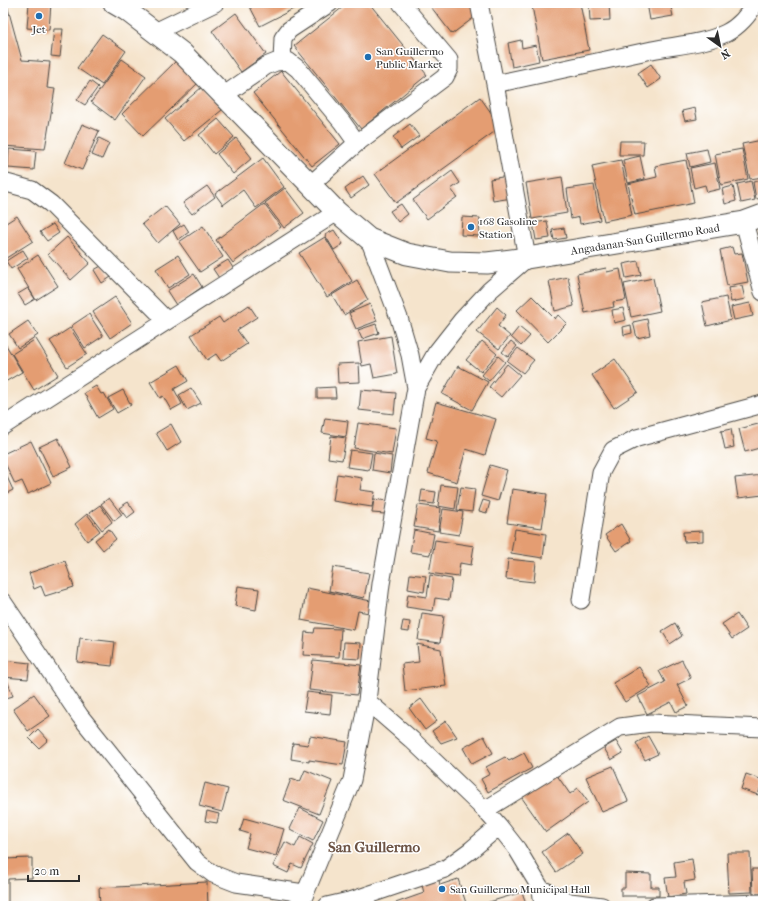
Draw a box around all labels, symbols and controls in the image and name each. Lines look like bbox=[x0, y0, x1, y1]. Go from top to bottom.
marker: Jet bbox=[34, 11, 44, 21]
place label: Jet bbox=[31, 23, 46, 36]
north arrow bbox=[700, 26, 740, 66]
place label: San Guillermo Public Market bbox=[376, 45, 444, 71]
text: N bbox=[718, 46, 732, 62]
marker: San Guillermo Public Market bbox=[363, 52, 373, 62]
place label: 168 Gasoline Station bbox=[479, 215, 538, 241]
street label: Angadanan-San Guillermo Road bbox=[569, 221, 722, 258]
marker: 168 Gasoline Station bbox=[466, 222, 476, 232]
district label: San Guillermo bbox=[328, 838, 420, 856]
scale bar bbox=[28, 857, 79, 883]
text: 20 m bbox=[34, 864, 59, 878]
place label: San Guillermo Municipal Hall bbox=[450, 883, 590, 896]
marker: San Guillermo Municipal Hall bbox=[437, 884, 447, 894]

